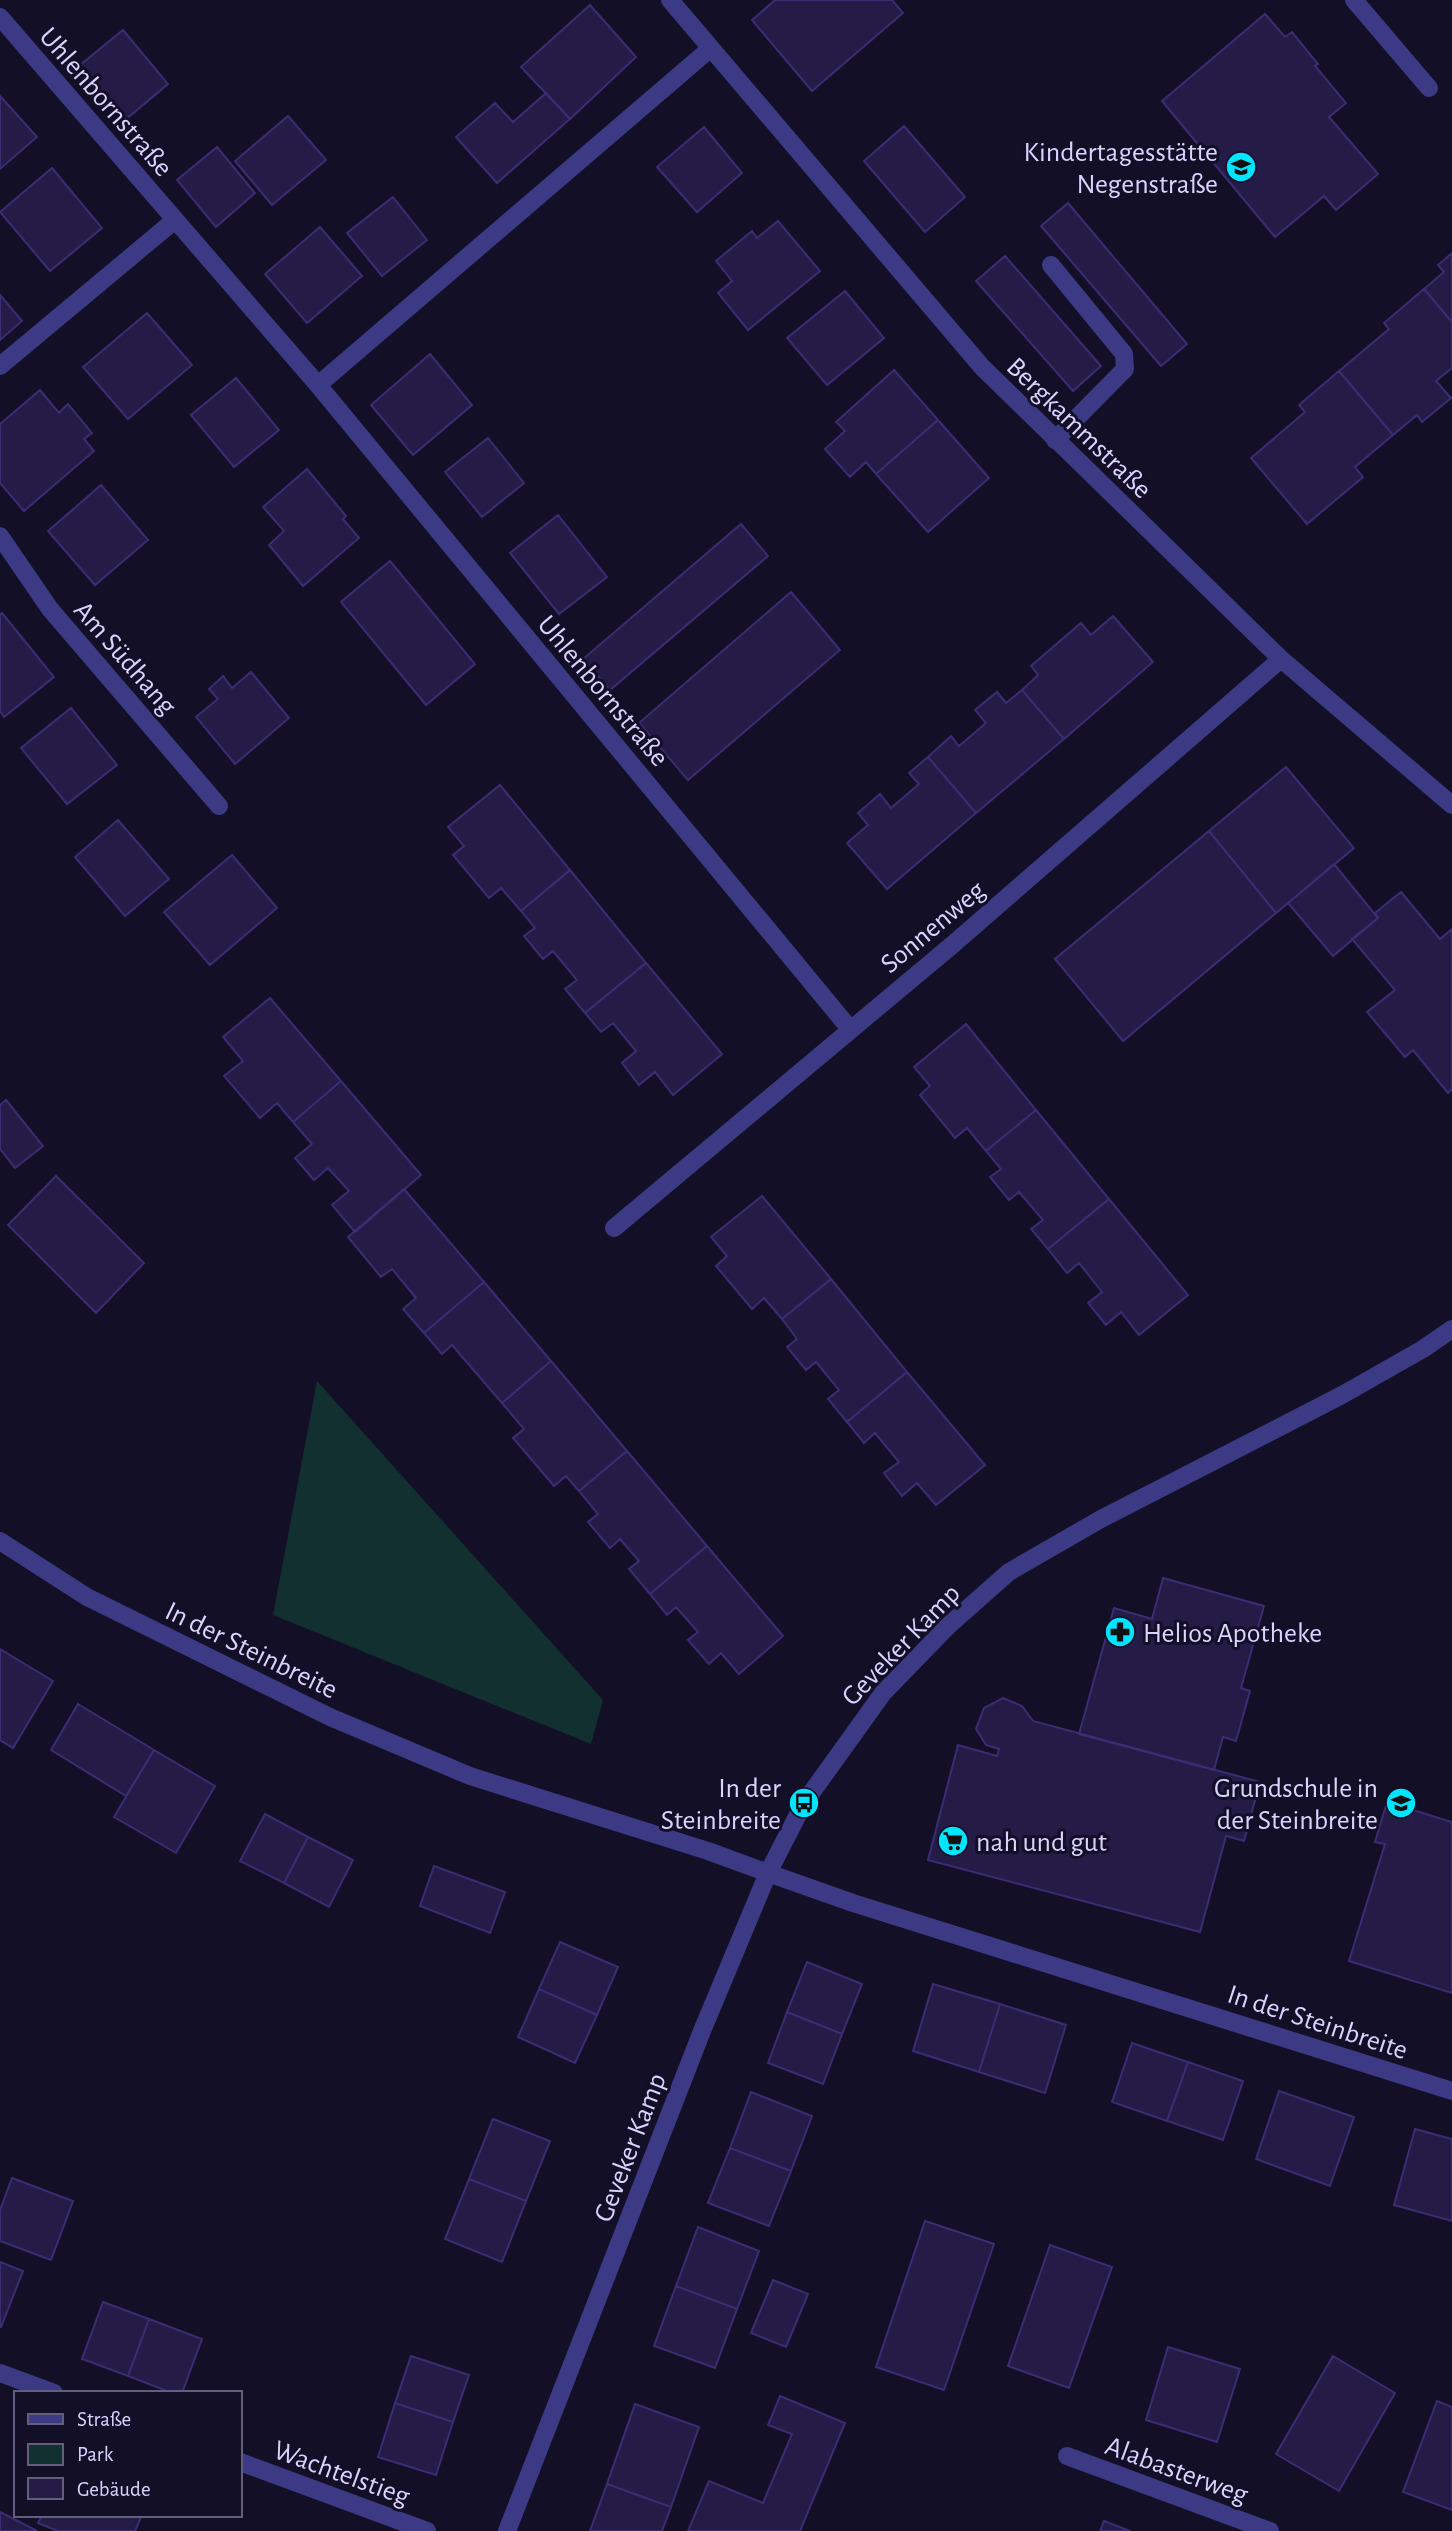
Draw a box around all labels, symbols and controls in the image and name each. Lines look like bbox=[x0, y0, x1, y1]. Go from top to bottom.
street label: Uhlenbornstraße bbox=[34, 23, 177, 182]
place label: Kindertagesstätte Negenstraße bbox=[1024, 139, 1218, 199]
school or university icon: Kindertagesstätte Negenstraße bbox=[1224, 150, 1258, 184]
street label: Bergkammstraße bbox=[1001, 353, 1156, 504]
street label: Am Südhang bbox=[68, 596, 181, 721]
street label: Uhlenbornstraße bbox=[532, 611, 673, 772]
street label: Sonnenweg bbox=[876, 876, 991, 979]
street label: Geveker Kamp bbox=[837, 1579, 966, 1711]
street label: In der Steinbreite bbox=[161, 1597, 342, 1704]
pharmacy icon: Helios Apotheke bbox=[1103, 1615, 1137, 1649]
place label: Helios Apotheke bbox=[1143, 1620, 1322, 1648]
place label: In der Steinbreite bbox=[661, 1775, 781, 1835]
place label: Grundschule in der Steinbreite bbox=[1214, 1775, 1378, 1835]
bus stop icon: In der Steinbreite bbox=[787, 1786, 821, 1820]
school or university icon: Grundschule in der Steinbreite bbox=[1384, 1786, 1418, 1820]
supermarket icon: nah und gut bbox=[936, 1824, 970, 1858]
place label: nah und gut bbox=[976, 1829, 1107, 1857]
street label: In der Steinbreite bbox=[1224, 1981, 1411, 2065]
street label: Geveker Kamp bbox=[590, 2070, 672, 2226]
legend bbox=[14, 2391, 242, 2517]
text: Straße bbox=[77, 2409, 131, 2430]
street label: Alabasterweg bbox=[1101, 2432, 1252, 2510]
street label: Wachtelstieg bbox=[270, 2436, 413, 2512]
text: Park bbox=[77, 2444, 114, 2465]
text: Gebäude bbox=[77, 2479, 151, 2500]

